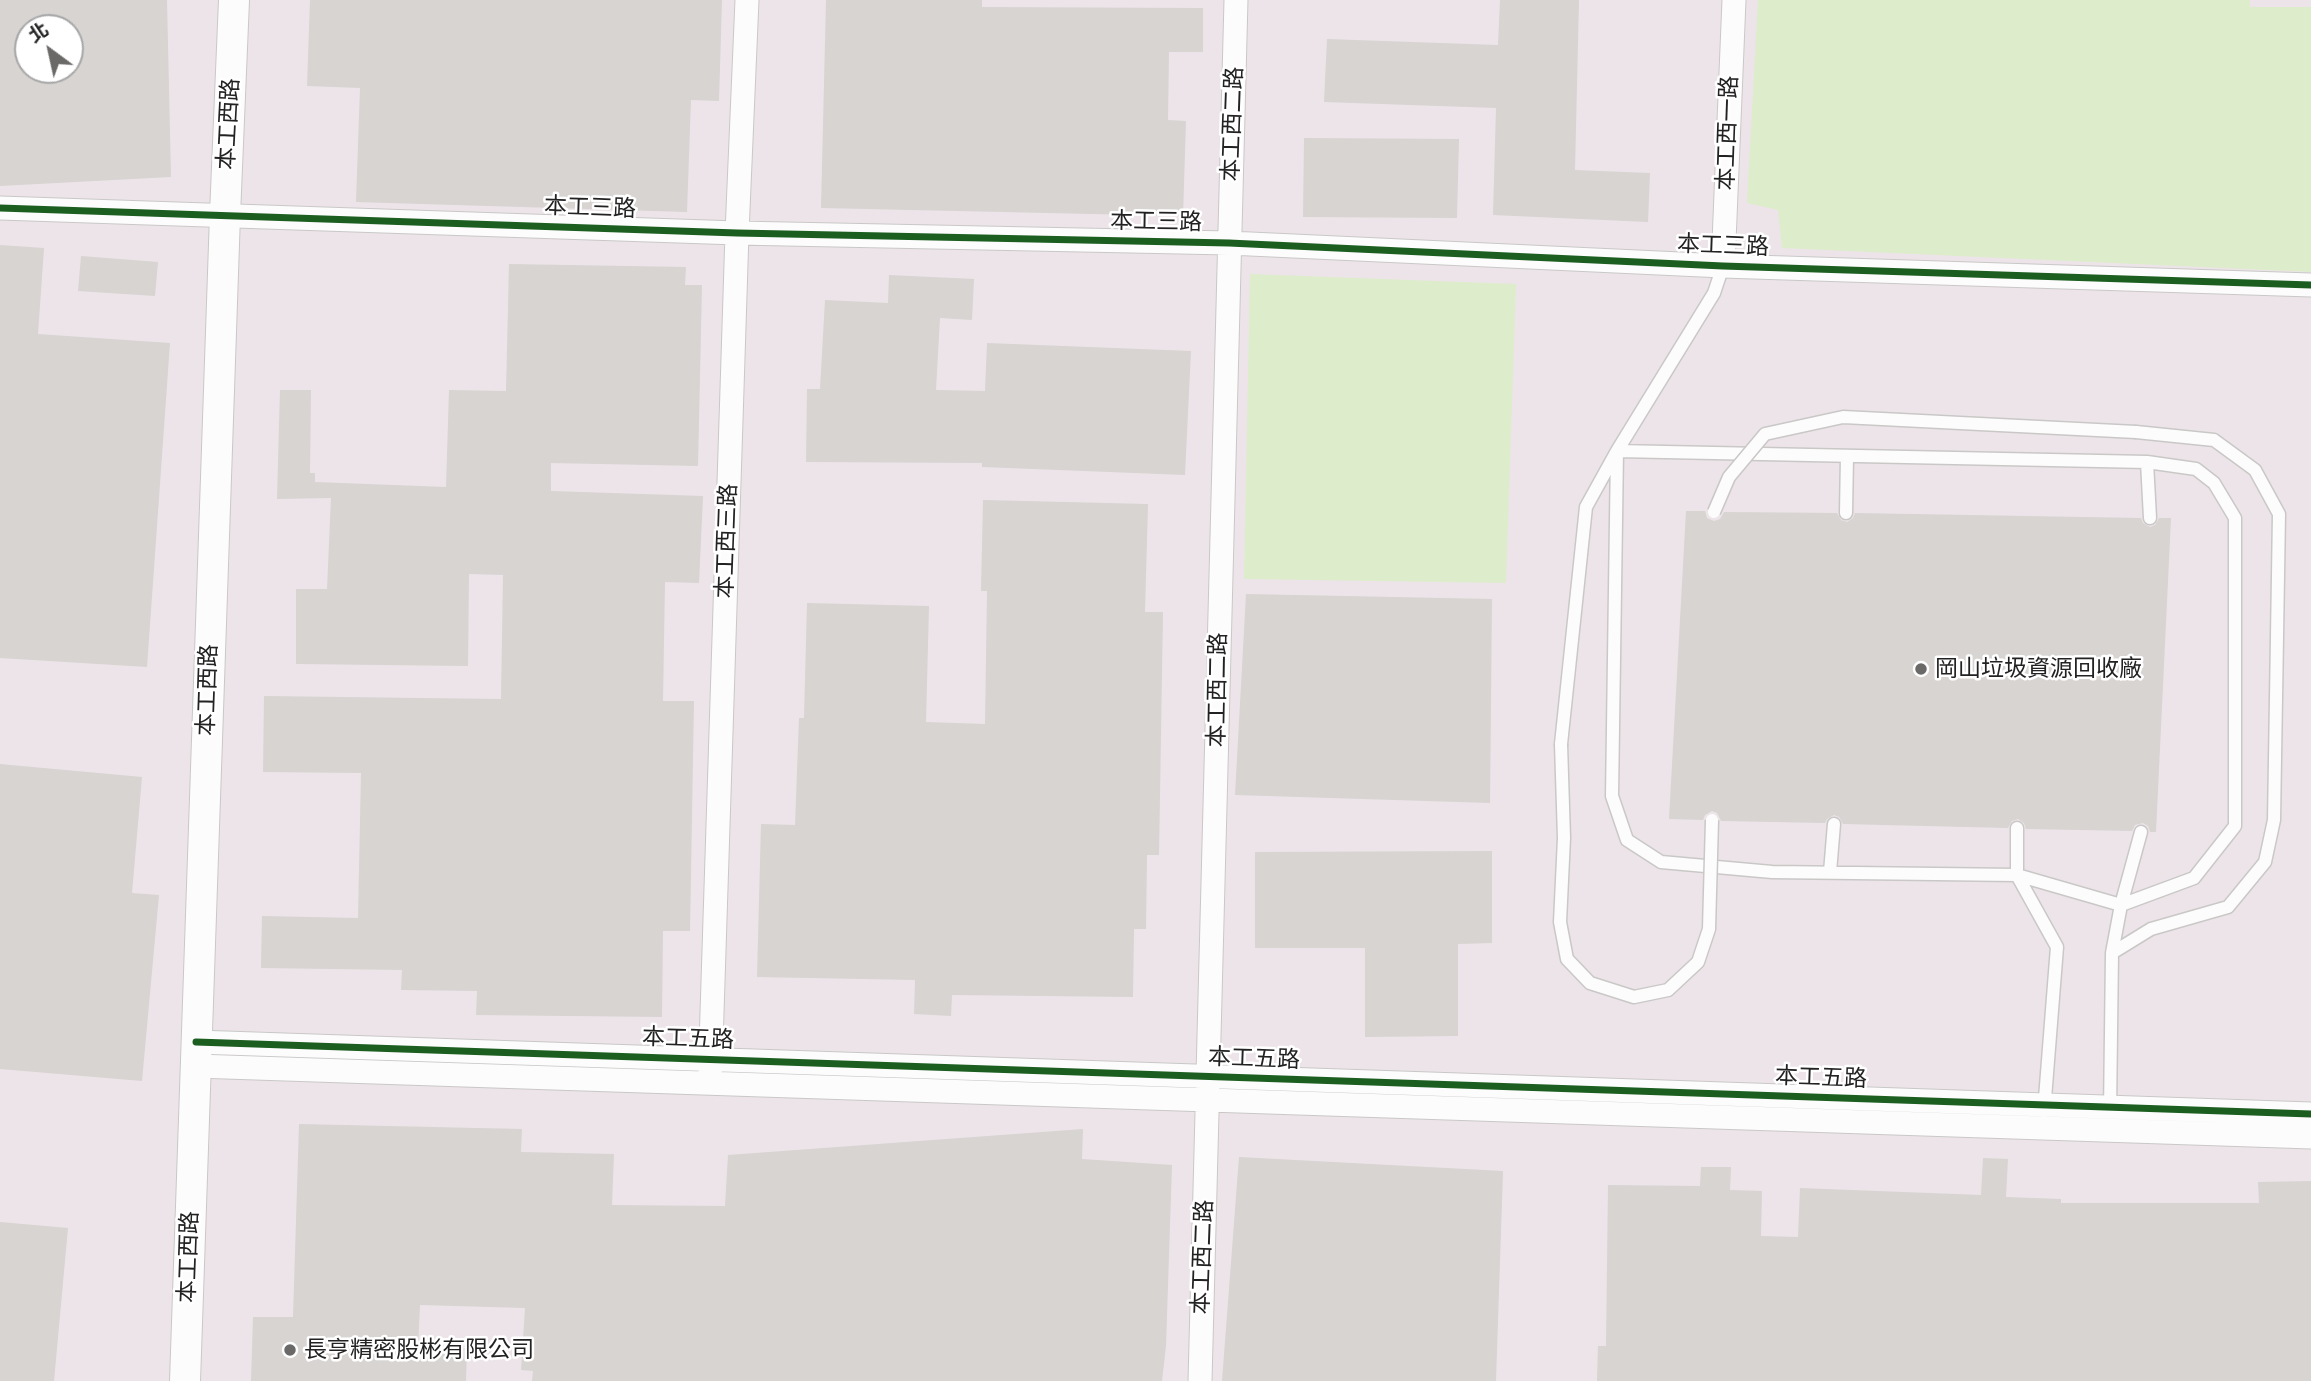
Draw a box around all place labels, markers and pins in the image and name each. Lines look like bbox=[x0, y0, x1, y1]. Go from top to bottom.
place label: 岡山垃圾資源回收廠 bbox=[1935, 655, 2142, 683]
marker: 岡山垃圾資源回收廠 bbox=[1913, 661, 1929, 677]
place label: 長亨精密股彬有限公司 bbox=[304, 1336, 534, 1364]
marker: 長亨精密股彬有限公司 bbox=[282, 1342, 298, 1358]

